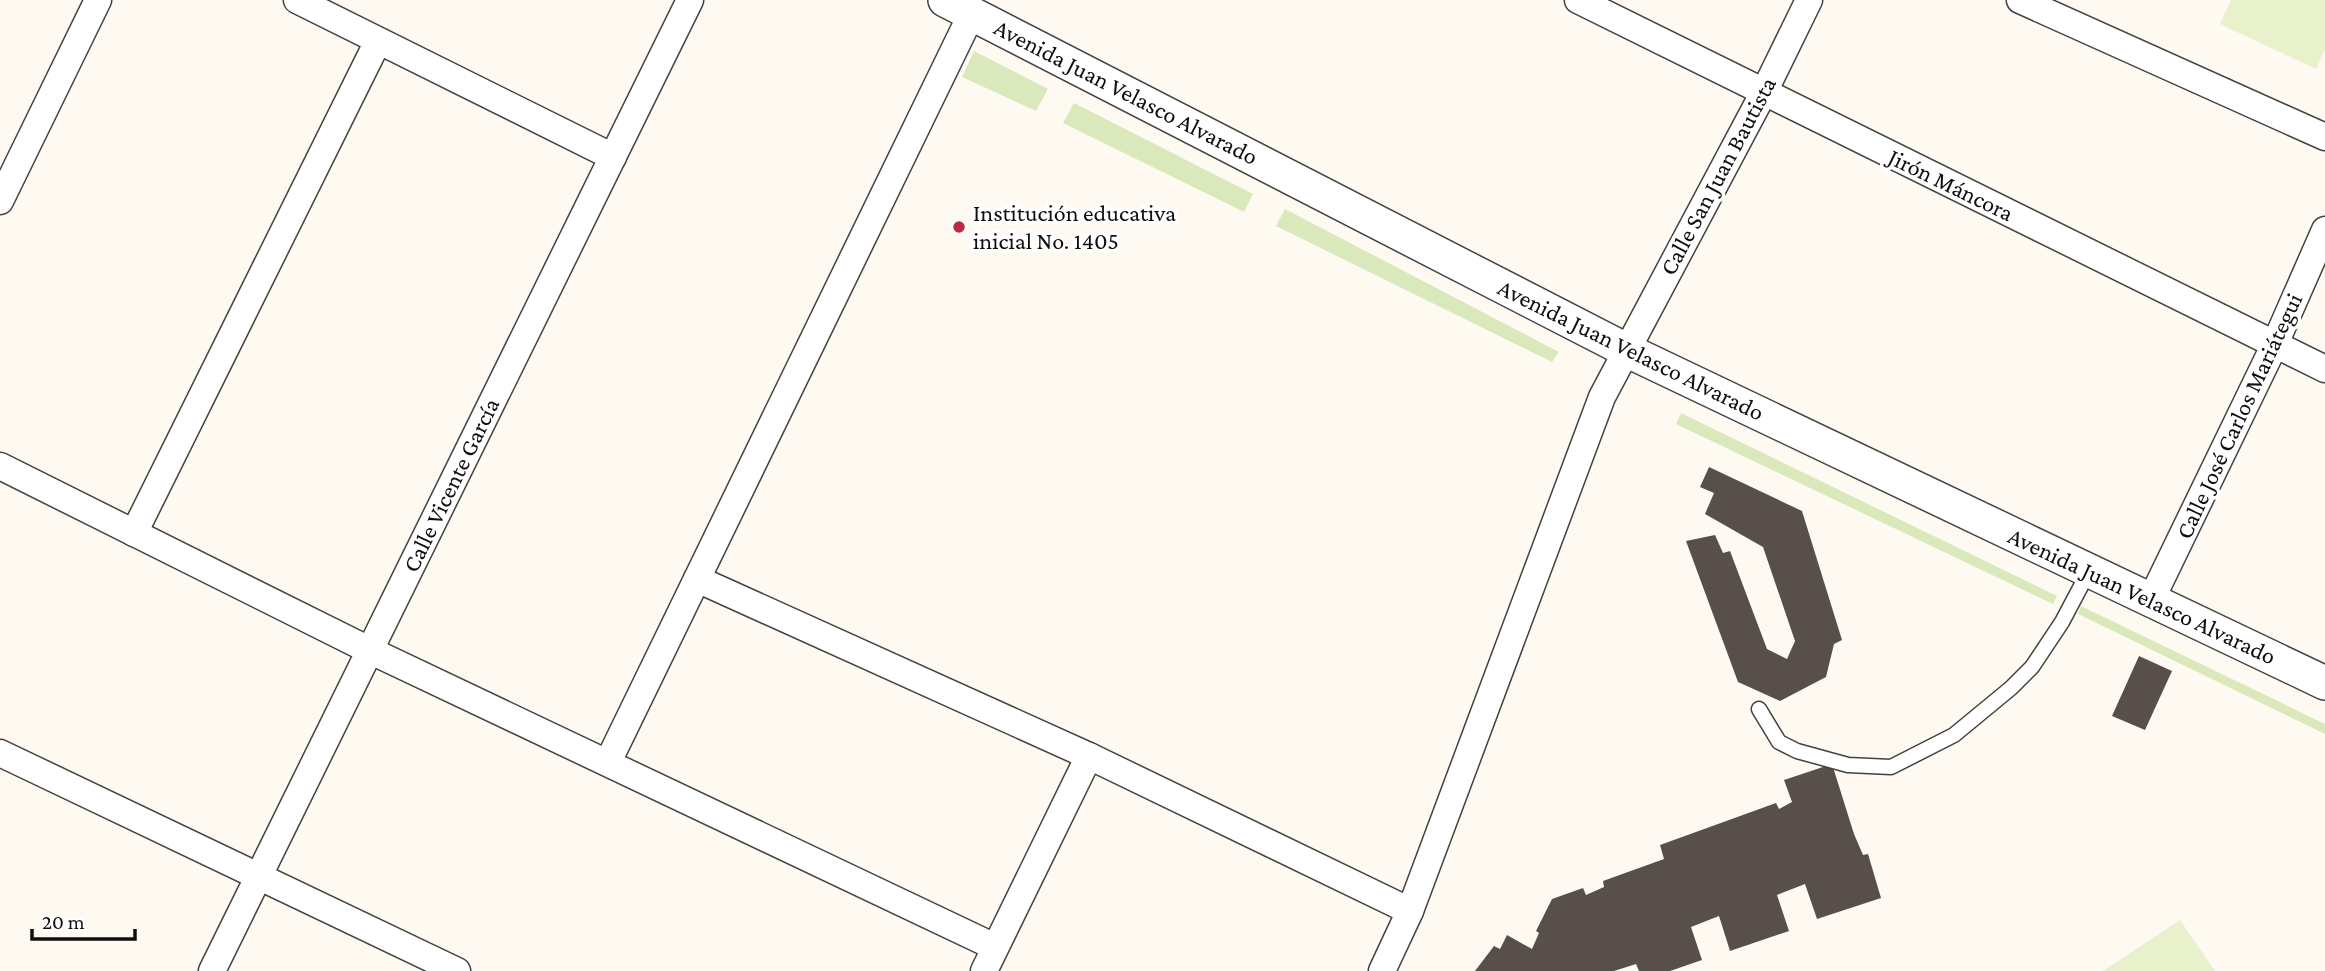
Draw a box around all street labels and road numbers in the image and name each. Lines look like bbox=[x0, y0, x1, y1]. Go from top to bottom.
street label: Avenida Juan Velasco Alvarado bbox=[990, 13, 1263, 170]
street label: Calle San Juan Bautista bbox=[1654, 72, 1781, 279]
street label: Jirón Máncora bbox=[1883, 142, 2018, 226]
street label: Avenida Juan Velasco Alvarado bbox=[1494, 273, 1769, 426]
street label: Calle José Carlos Mariátegui bbox=[2170, 289, 2307, 543]
street label: Calle Vicente García bbox=[397, 393, 504, 576]
street label: Avenida Juan Velasco Alvarado bbox=[2004, 522, 2280, 670]

